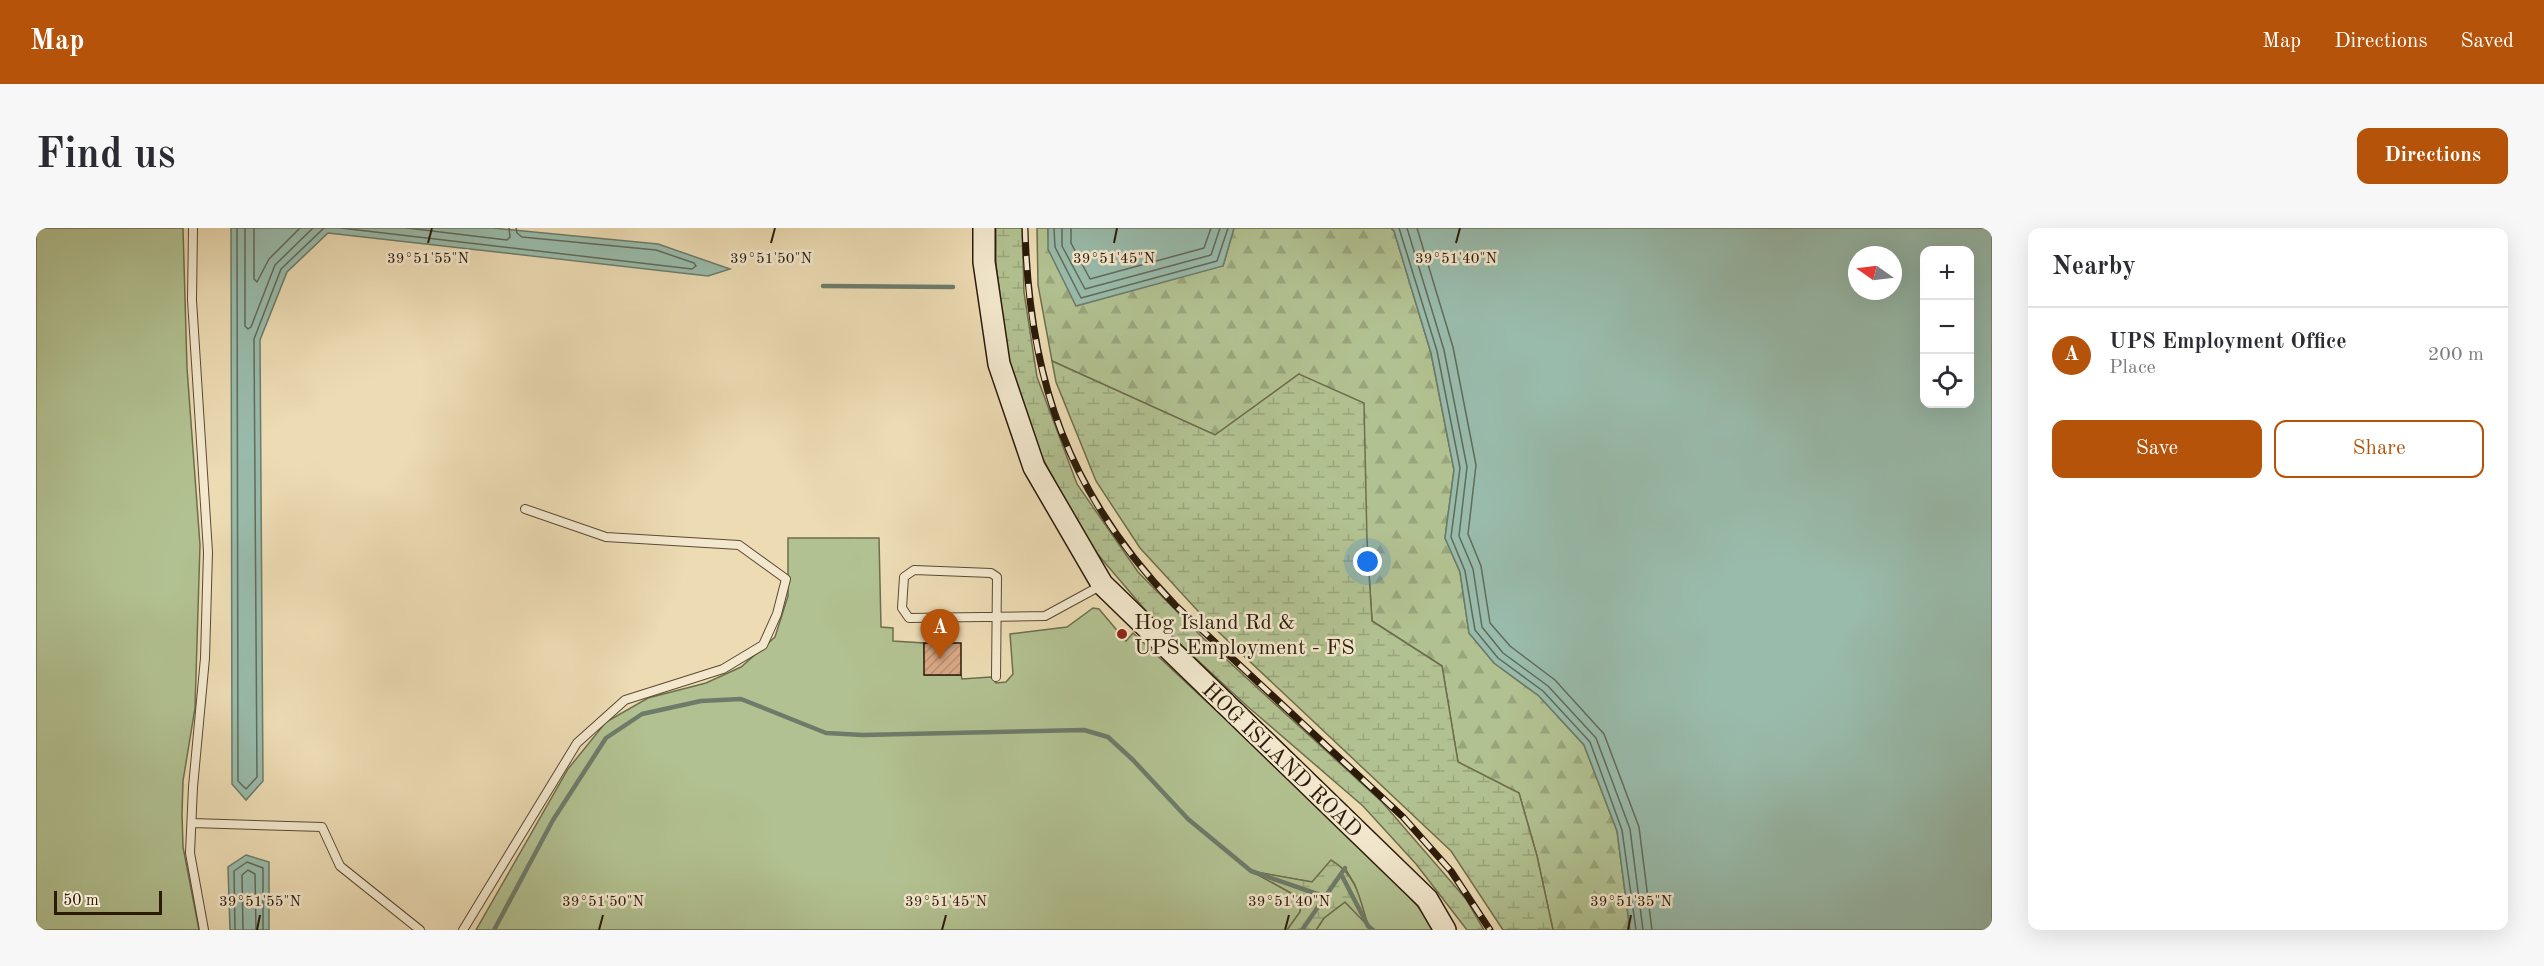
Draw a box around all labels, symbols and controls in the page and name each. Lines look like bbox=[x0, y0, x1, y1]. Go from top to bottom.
text: Map bbox=[30, 28, 84, 56]
text: Map bbox=[2262, 31, 2301, 52]
text: Directions bbox=[2334, 31, 2428, 52]
text: Saved bbox=[2461, 31, 2514, 52]
button: Directions bbox=[2357, 128, 2508, 184]
text: Find us bbox=[36, 135, 175, 177]
north arrow bbox=[1848, 246, 1902, 300]
map controls bbox=[1920, 246, 1974, 408]
button: + bbox=[1920, 246, 1974, 300]
text: 39°51'55"N bbox=[387, 252, 469, 267]
text: 39°51'50"N bbox=[730, 252, 812, 267]
text: 39°51'45"N bbox=[1073, 252, 1155, 267]
text: 39°51'40"N bbox=[1415, 252, 1497, 267]
text: Nearby bbox=[2052, 254, 2136, 280]
button: − bbox=[1920, 300, 1974, 354]
text: UPS Employment Office bbox=[2109, 331, 2347, 353]
text: A bbox=[2064, 345, 2079, 365]
text: 200 m bbox=[2428, 345, 2484, 365]
button: locate bbox=[1920, 354, 1974, 408]
text: Place bbox=[2109, 358, 2156, 378]
button: Save bbox=[2052, 420, 2262, 478]
button: Share bbox=[2274, 420, 2484, 478]
your location bbox=[1353, 547, 1382, 576]
pin: A bbox=[920, 610, 960, 659]
place label: Hog Island Rd & UPS Employment - FS bbox=[1134, 612, 1355, 659]
marker: Hog Island Rd & UPS Employment - FS bbox=[1115, 627, 1129, 641]
street label: HOG ISLAND ROAD bbox=[1197, 679, 1366, 842]
scale bar bbox=[54, 888, 162, 916]
text: 50 m bbox=[63, 893, 99, 909]
text: 39°51'55"N bbox=[219, 895, 301, 910]
text: 39°51'50"N bbox=[562, 895, 644, 910]
text: 39°51'45"N bbox=[905, 895, 987, 910]
text: 39°51'40"N bbox=[1248, 895, 1330, 910]
text: 39°51'35"N bbox=[1590, 895, 1672, 910]

